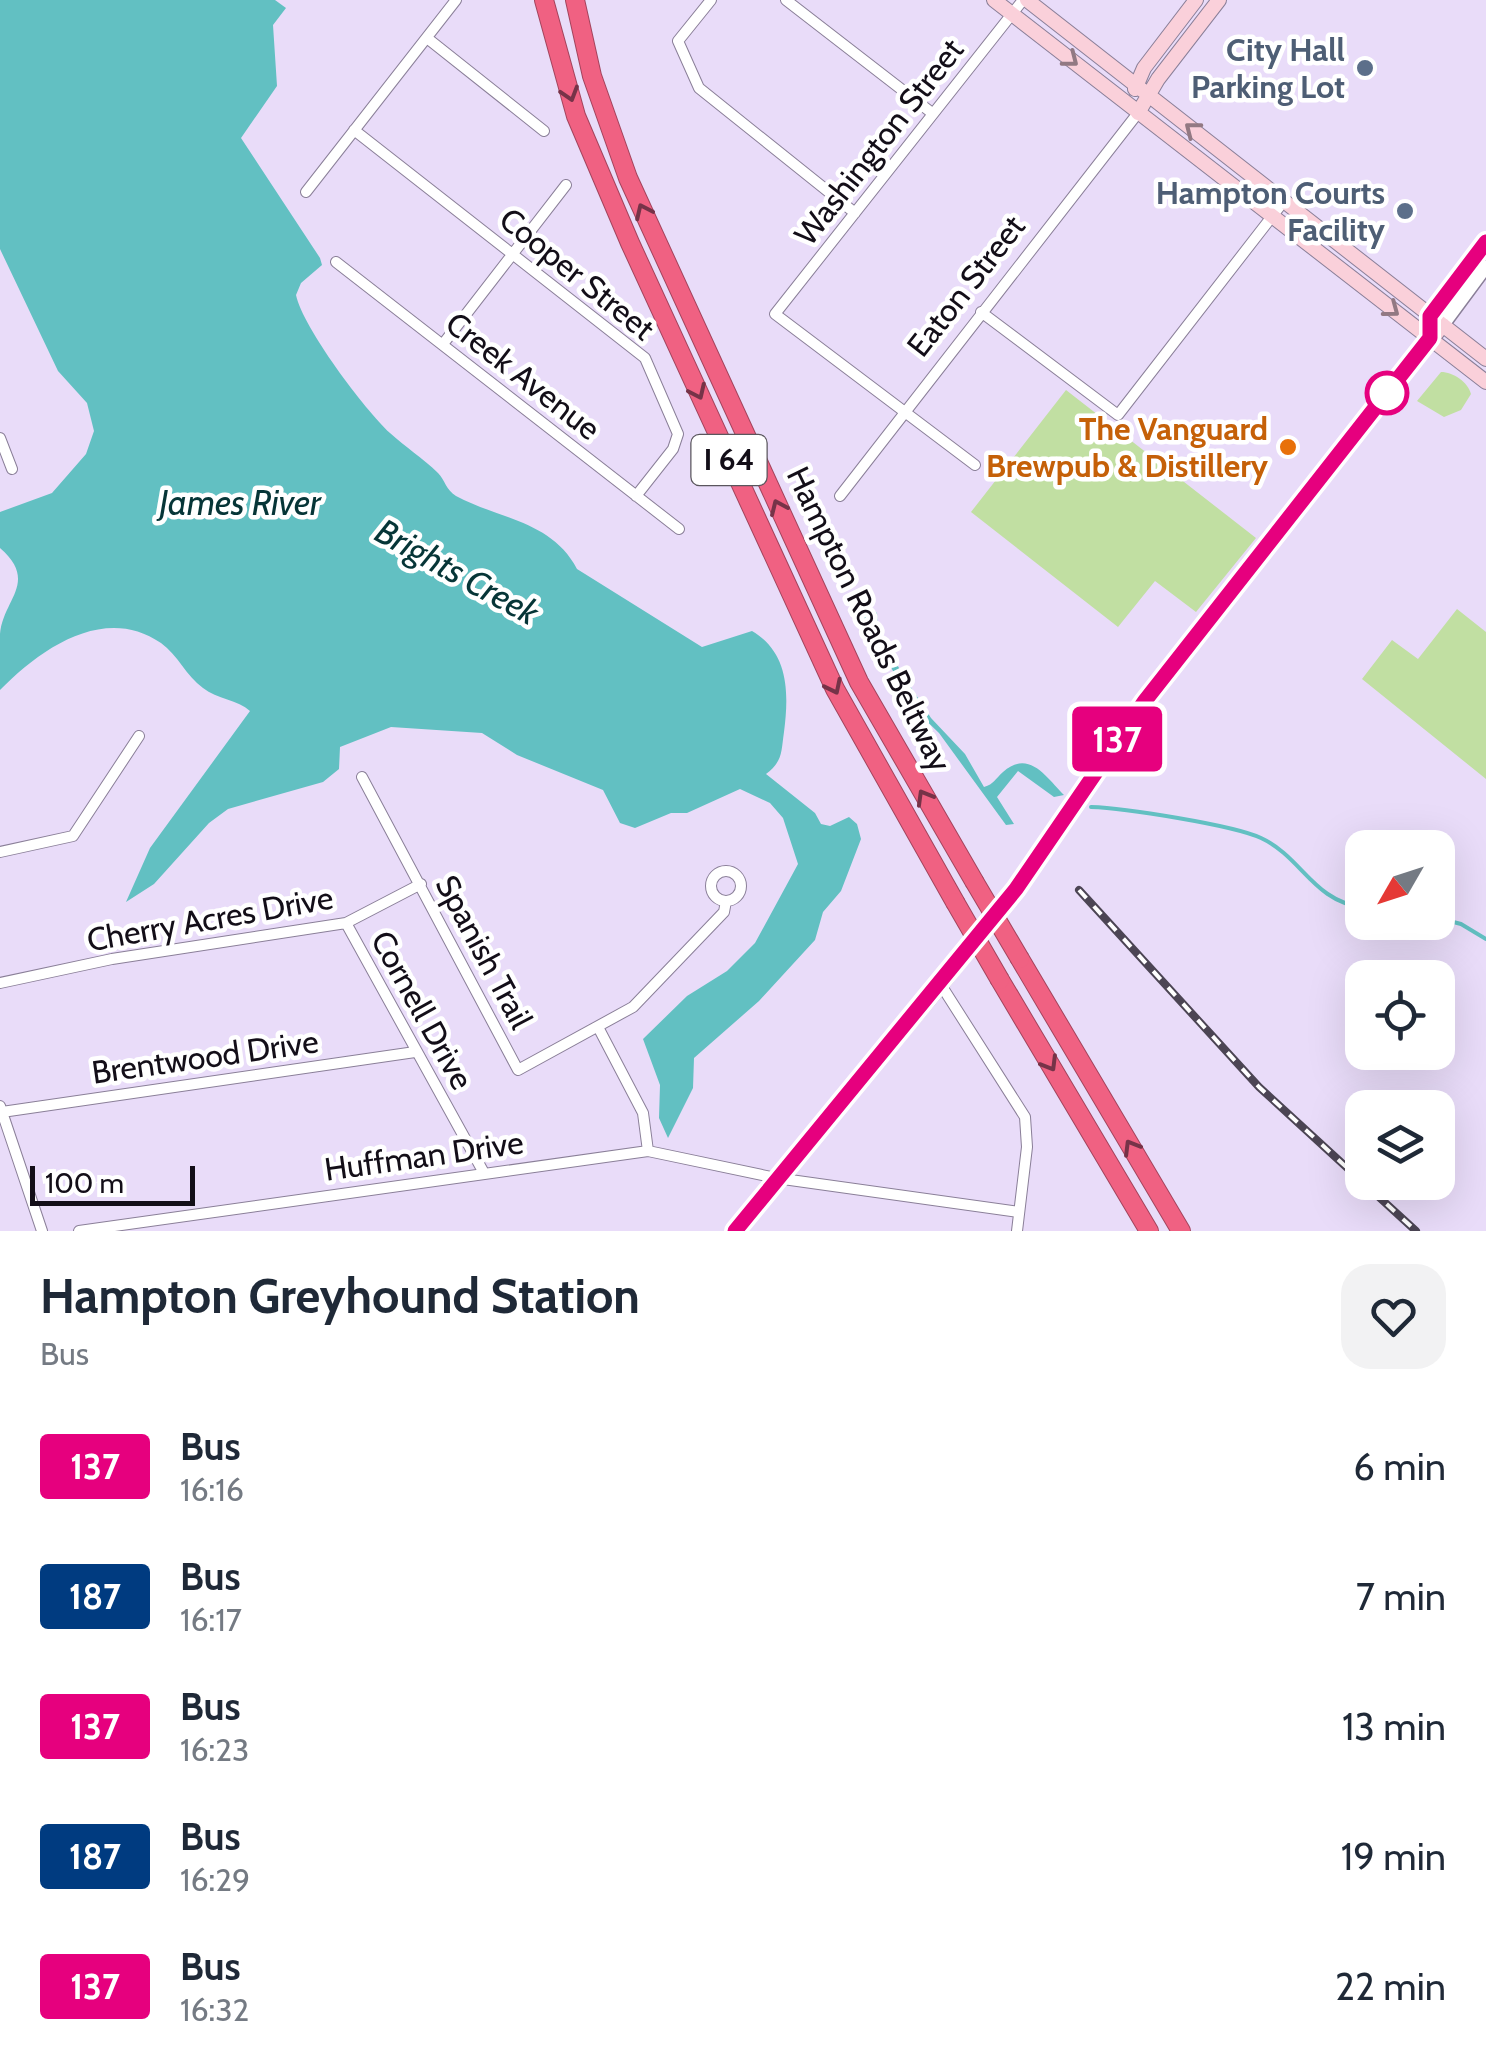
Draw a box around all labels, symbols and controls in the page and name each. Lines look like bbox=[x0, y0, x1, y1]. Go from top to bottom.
place label: City Hall Parking Lot bbox=[1191, 30, 1345, 106]
street label: Washington Street bbox=[786, 31, 971, 253]
one-way arrow bbox=[1060, 49, 1078, 66]
marker: City Hall Parking Lot bbox=[1354, 57, 1376, 79]
one-way arrow bbox=[558, 85, 578, 102]
one-way arrow bbox=[1186, 123, 1204, 141]
place label: Hampton Courts Facility bbox=[1156, 173, 1386, 249]
street label: Cooper Street bbox=[492, 199, 663, 348]
marker: Hampton Courts Facility bbox=[1394, 200, 1416, 222]
one-way arrow bbox=[636, 203, 656, 221]
street label: Eaton Street bbox=[898, 207, 1033, 364]
one-way arrow bbox=[1381, 298, 1399, 315]
street label: Creek Avenue bbox=[438, 303, 608, 448]
unlabelled marker bbox=[1366, 372, 1408, 414]
one-way arrow bbox=[686, 382, 706, 400]
place label: The Vanguard Brewpub & Distillery bbox=[986, 409, 1269, 485]
road number: I 64 bbox=[692, 435, 766, 485]
marker: The Vanguard Brewpub & Distillery bbox=[1277, 436, 1299, 458]
street label: Hampton Roads Beltway bbox=[779, 460, 960, 777]
water label: James River bbox=[156, 481, 322, 524]
one-way arrow bbox=[771, 499, 791, 517]
water label: Brights Creek bbox=[368, 509, 547, 634]
one-way arrow bbox=[822, 677, 842, 695]
line badge: 137 bbox=[1060, 706, 1174, 772]
text: 137 bbox=[1092, 718, 1142, 761]
one-way arrow bbox=[917, 790, 936, 808]
north arrow bbox=[1345, 830, 1455, 940]
map controls bbox=[1345, 830, 1455, 1200]
street label: Spanish Trail bbox=[428, 868, 541, 1035]
street label: Cherry Acres Drive bbox=[84, 878, 336, 959]
street label: Cornell Drive bbox=[363, 924, 482, 1096]
button: locate bbox=[1345, 960, 1455, 1070]
street label: Brentwood Drive bbox=[89, 1021, 321, 1092]
one-way arrow bbox=[1038, 1053, 1057, 1071]
button: layers bbox=[1345, 1090, 1455, 1200]
street label: Huffman Drive bbox=[322, 1122, 526, 1189]
one-way arrow bbox=[1124, 1140, 1143, 1158]
scale bar bbox=[30, 1161, 195, 1206]
text: 100 m bbox=[45, 1166, 124, 1200]
button: heart bbox=[1341, 1264, 1446, 1369]
text: Hampton Greyhound Station bbox=[40, 1267, 640, 1325]
text: Bus bbox=[40, 1334, 89, 1373]
text: Bus bbox=[180, 1423, 241, 1470]
text: 6 min bbox=[1353, 1443, 1446, 1490]
text: 137 bbox=[70, 1445, 120, 1488]
text: 16:16 bbox=[180, 1470, 244, 1509]
text: Bus bbox=[180, 1553, 241, 1600]
text: 7 min bbox=[1356, 1573, 1446, 1620]
text: 187 bbox=[69, 1575, 121, 1618]
text: 16:17 bbox=[180, 1600, 242, 1639]
text: Bus bbox=[180, 1683, 241, 1730]
text: 13 min bbox=[1342, 1703, 1446, 1750]
text: 137 bbox=[70, 1705, 120, 1748]
text: 16:23 bbox=[180, 1730, 249, 1769]
text: Bus bbox=[180, 1813, 241, 1860]
text: 19 min bbox=[1341, 1833, 1446, 1880]
text: 187 bbox=[69, 1835, 121, 1878]
text: 16:29 bbox=[180, 1860, 250, 1899]
text: Bus bbox=[180, 1943, 241, 1990]
text: 22 min bbox=[1335, 1963, 1446, 2010]
text: 137 bbox=[70, 1965, 120, 2008]
text: 16:32 bbox=[180, 1990, 249, 2029]

